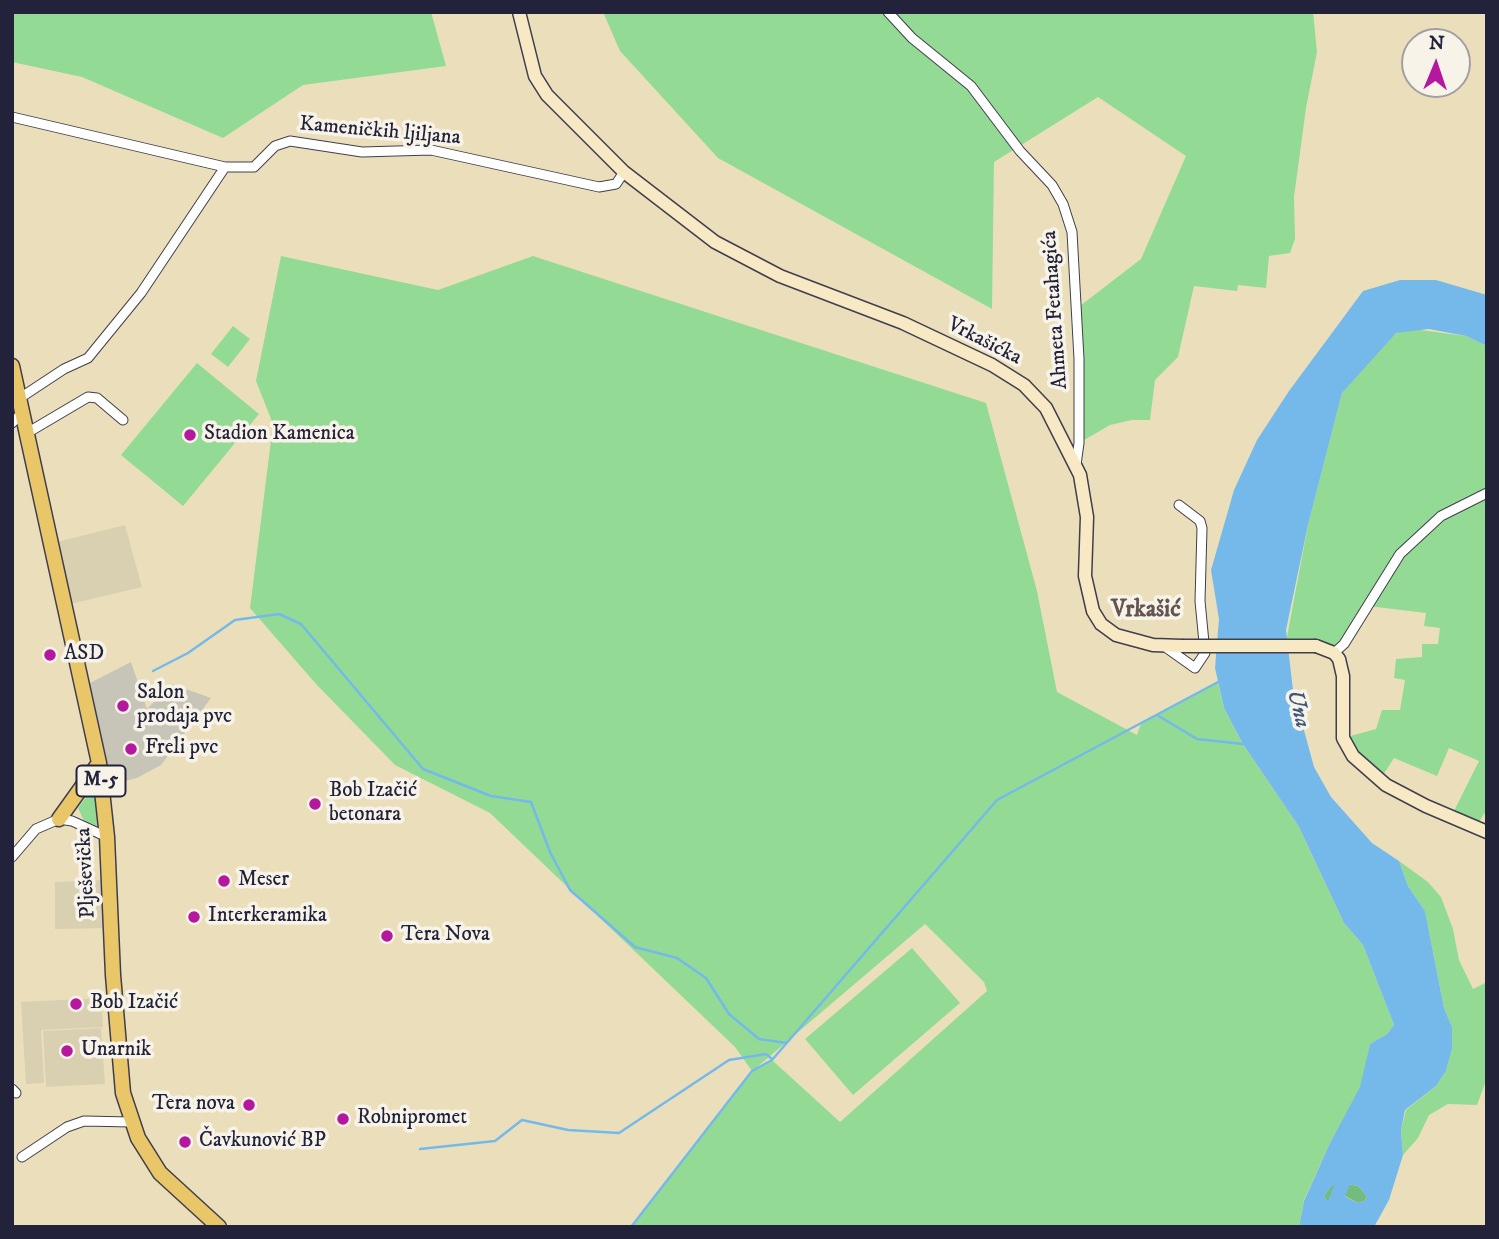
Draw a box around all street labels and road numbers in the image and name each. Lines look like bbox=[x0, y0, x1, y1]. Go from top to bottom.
street label: Kameničkih ljiljana bbox=[298, 112, 462, 152]
street label: Ahmeta Fetahagića bbox=[1038, 230, 1074, 390]
street label: Vrkašićka bbox=[943, 313, 1025, 371]
road number: M-5 bbox=[76, 766, 126, 796]
street label: Plješevička bbox=[72, 827, 102, 919]

